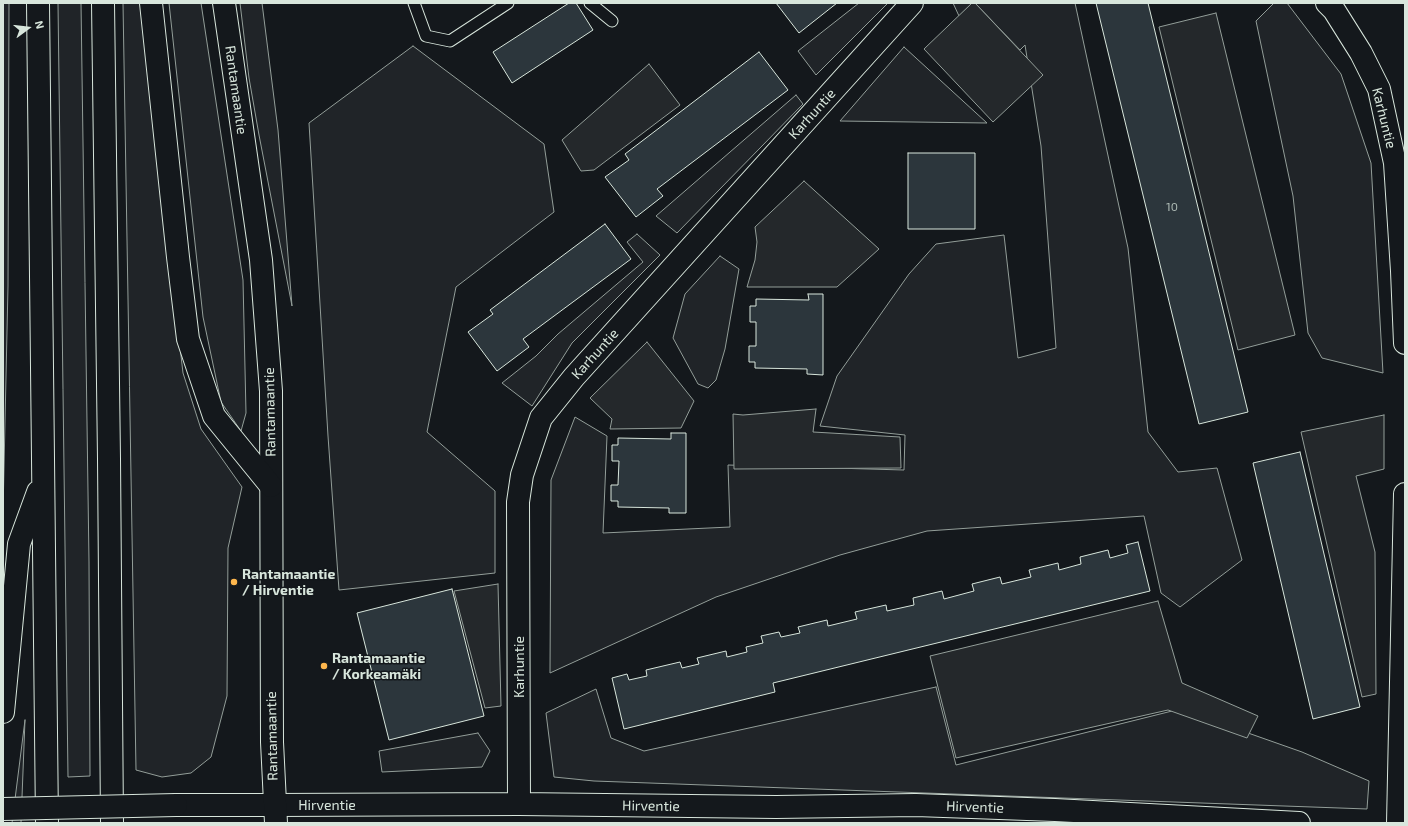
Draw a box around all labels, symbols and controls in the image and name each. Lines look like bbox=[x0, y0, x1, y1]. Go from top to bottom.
north arrow bbox=[8, 8, 48, 48]
text: N bbox=[33, 19, 47, 30]
street label: Rantamaantie bbox=[221, 44, 251, 136]
street label: Karhuntie bbox=[785, 85, 839, 143]
street label: Karhuntie bbox=[1368, 86, 1400, 150]
house number: 10 bbox=[1166, 200, 1178, 214]
street label: Karhuntie bbox=[568, 325, 622, 383]
street label: Rantamaantie bbox=[261, 367, 279, 457]
place label: Rantamaantie / Hirventie bbox=[242, 566, 335, 598]
marker: Rantamaantie / Hirventie bbox=[229, 577, 239, 587]
street label: Karhuntie bbox=[511, 636, 527, 698]
place label: Rantamaantie / Korkeamäki bbox=[332, 650, 425, 682]
marker: Rantamaantie / Korkeamäki bbox=[319, 661, 329, 671]
street label: Rantamaantie bbox=[263, 691, 281, 781]
street label: Hirventie bbox=[298, 797, 356, 813]
street label: Hirventie bbox=[622, 797, 680, 815]
street label: Hirventie bbox=[946, 798, 1004, 816]

